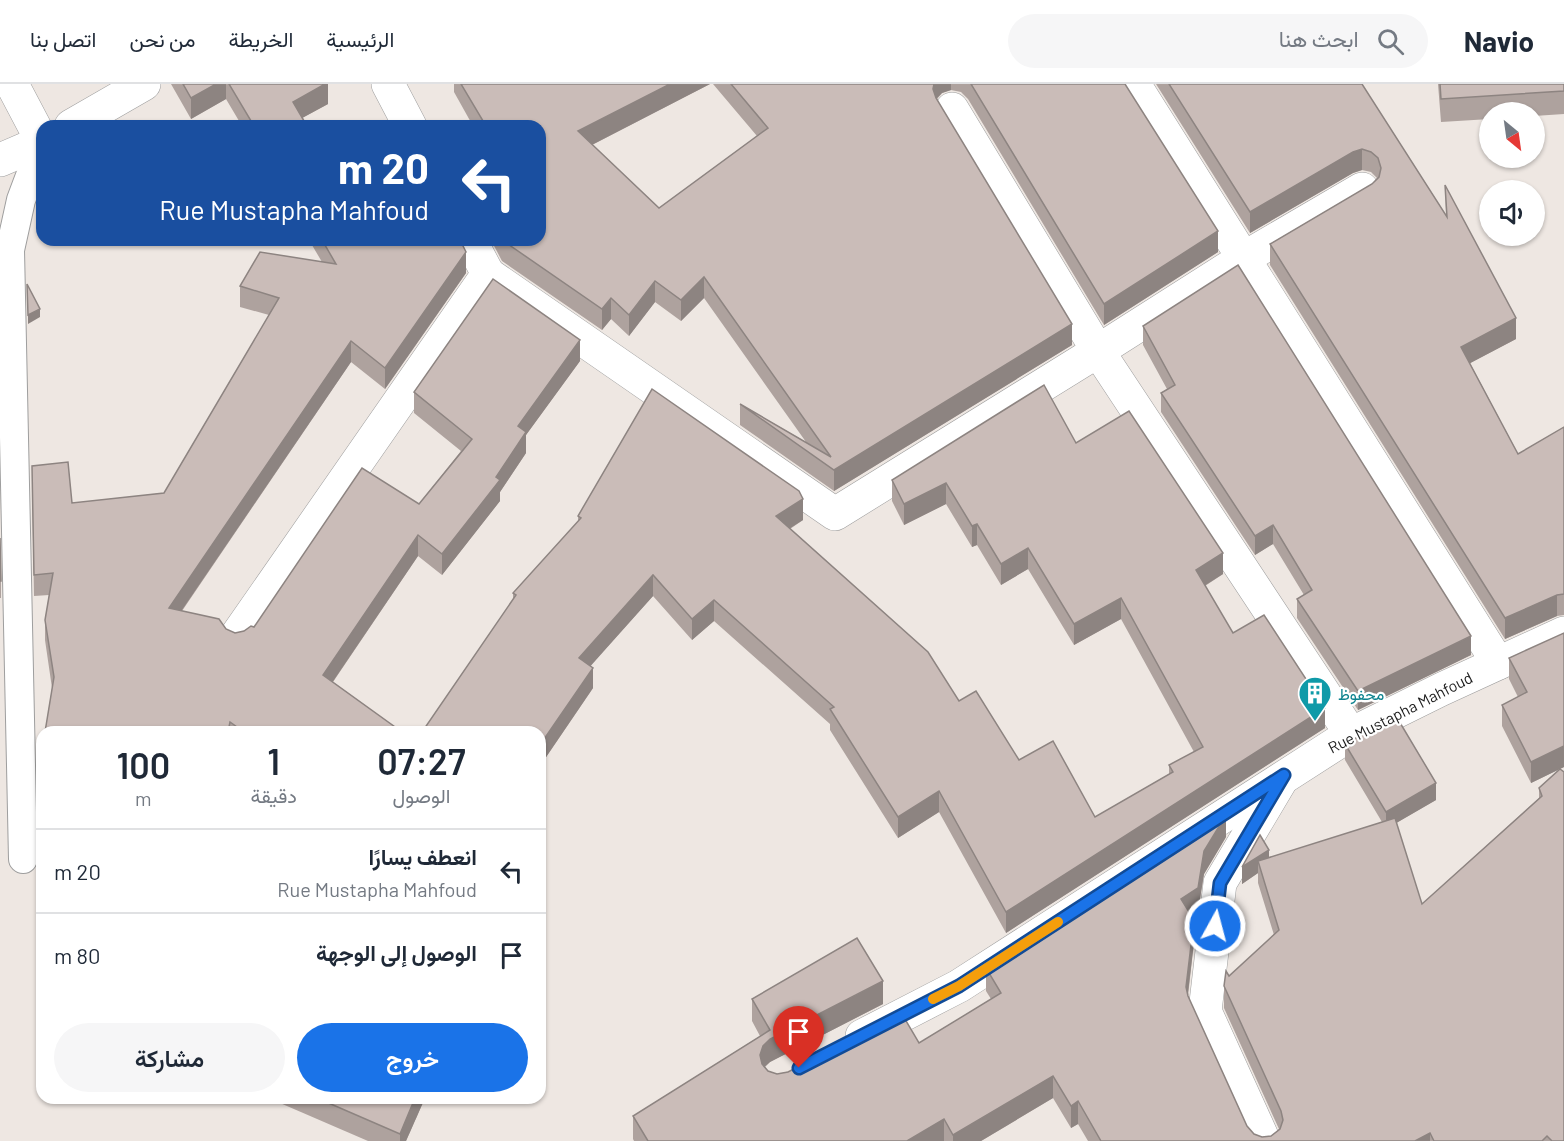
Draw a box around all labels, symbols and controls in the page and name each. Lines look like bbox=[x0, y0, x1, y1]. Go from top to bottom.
search box bbox=[1008, 14, 1428, 68]
text: Navio bbox=[1464, 24, 1534, 58]
text: ابحث هنا bbox=[1279, 25, 1359, 51]
icon: search bbox=[1374, 25, 1407, 58]
text: اتصل بنا bbox=[30, 26, 96, 51]
text: من نحن bbox=[129, 26, 195, 51]
text: الخريطة bbox=[228, 26, 293, 51]
text: الرئيسية bbox=[326, 26, 394, 51]
north arrow bbox=[1479, 102, 1545, 168]
map controls bbox=[1479, 102, 1545, 246]
text: 20 m bbox=[338, 142, 429, 192]
icon: left bbox=[450, 144, 528, 222]
button: sound bbox=[1479, 180, 1545, 246]
text: Rue Mustapha Mahfoud bbox=[159, 193, 429, 225]
street label: Rue Mustapha Mahfoud bbox=[1324, 667, 1476, 757]
building icon: محفوظ bbox=[1297, 675, 1333, 722]
place label: محفوظ bbox=[1338, 684, 1384, 705]
text: 1 bbox=[267, 739, 280, 782]
text: 07:27 bbox=[377, 739, 466, 782]
text: 100 bbox=[116, 743, 170, 786]
text: دقيقة bbox=[251, 783, 297, 807]
text: الوصول bbox=[393, 783, 450, 807]
text: m bbox=[135, 786, 152, 810]
text: انعطف يسارًا bbox=[368, 843, 477, 869]
icon: left bbox=[495, 855, 528, 888]
text: 20 m bbox=[54, 858, 101, 884]
text: Rue Mustapha Mahfoud bbox=[277, 877, 477, 901]
position arrow bbox=[1183, 894, 1247, 958]
text: الوصول إلى الوجهة bbox=[316, 939, 477, 965]
icon: arrive bbox=[495, 939, 528, 972]
text: 80 m bbox=[54, 942, 101, 968]
pin bbox=[773, 1006, 824, 1068]
icon: arrive bbox=[782, 1015, 815, 1048]
button: مشاركة bbox=[54, 1023, 285, 1092]
button: خروج bbox=[297, 1023, 528, 1092]

